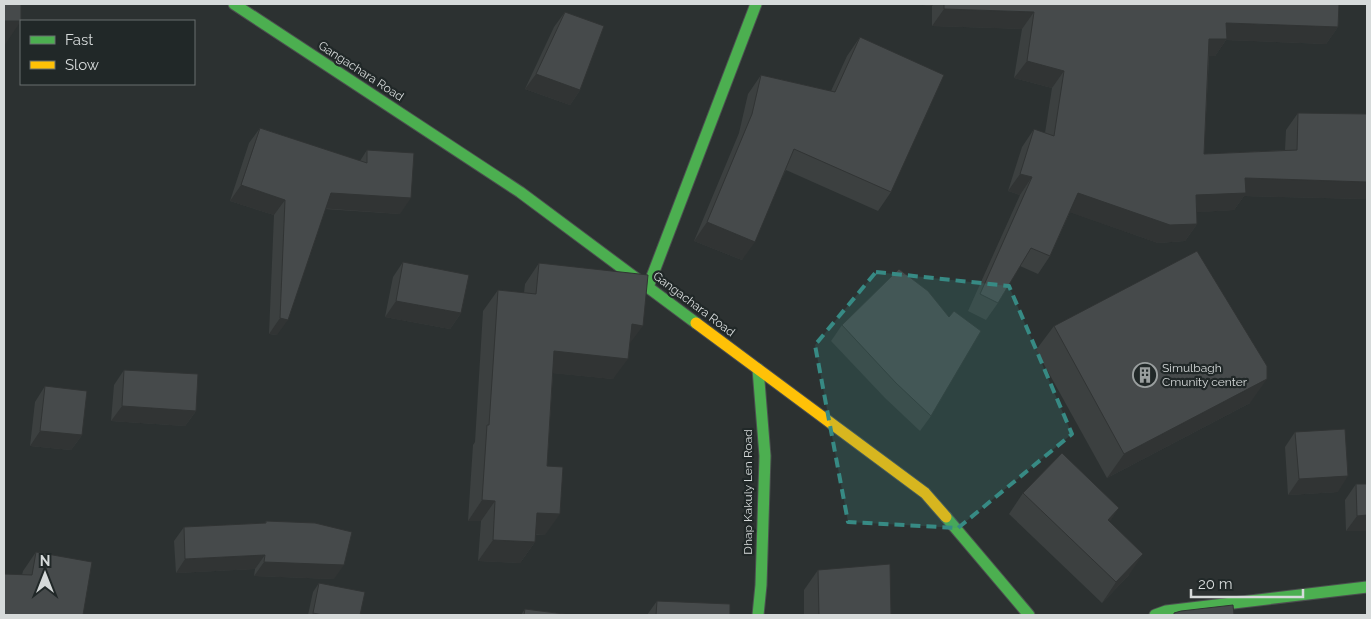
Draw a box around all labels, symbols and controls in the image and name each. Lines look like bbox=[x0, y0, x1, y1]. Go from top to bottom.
legend bbox=[20, 20, 195, 85]
text: Fast bbox=[65, 31, 93, 49]
street label: Gangachara Road bbox=[316, 38, 406, 104]
text: Slow bbox=[65, 56, 99, 74]
street label: Gangachara Road bbox=[650, 269, 738, 339]
place label: Simulbagh Cmunity center bbox=[1162, 361, 1248, 389]
building icon: Simulbagh Cmunity center bbox=[1132, 362, 1158, 388]
street label: Dhap Kakuly Len Road bbox=[741, 429, 755, 555]
north arrow bbox=[20, 549, 70, 599]
text: N bbox=[40, 553, 50, 569]
scale bar bbox=[1191, 566, 1304, 598]
text: 20 m bbox=[1198, 575, 1233, 593]

